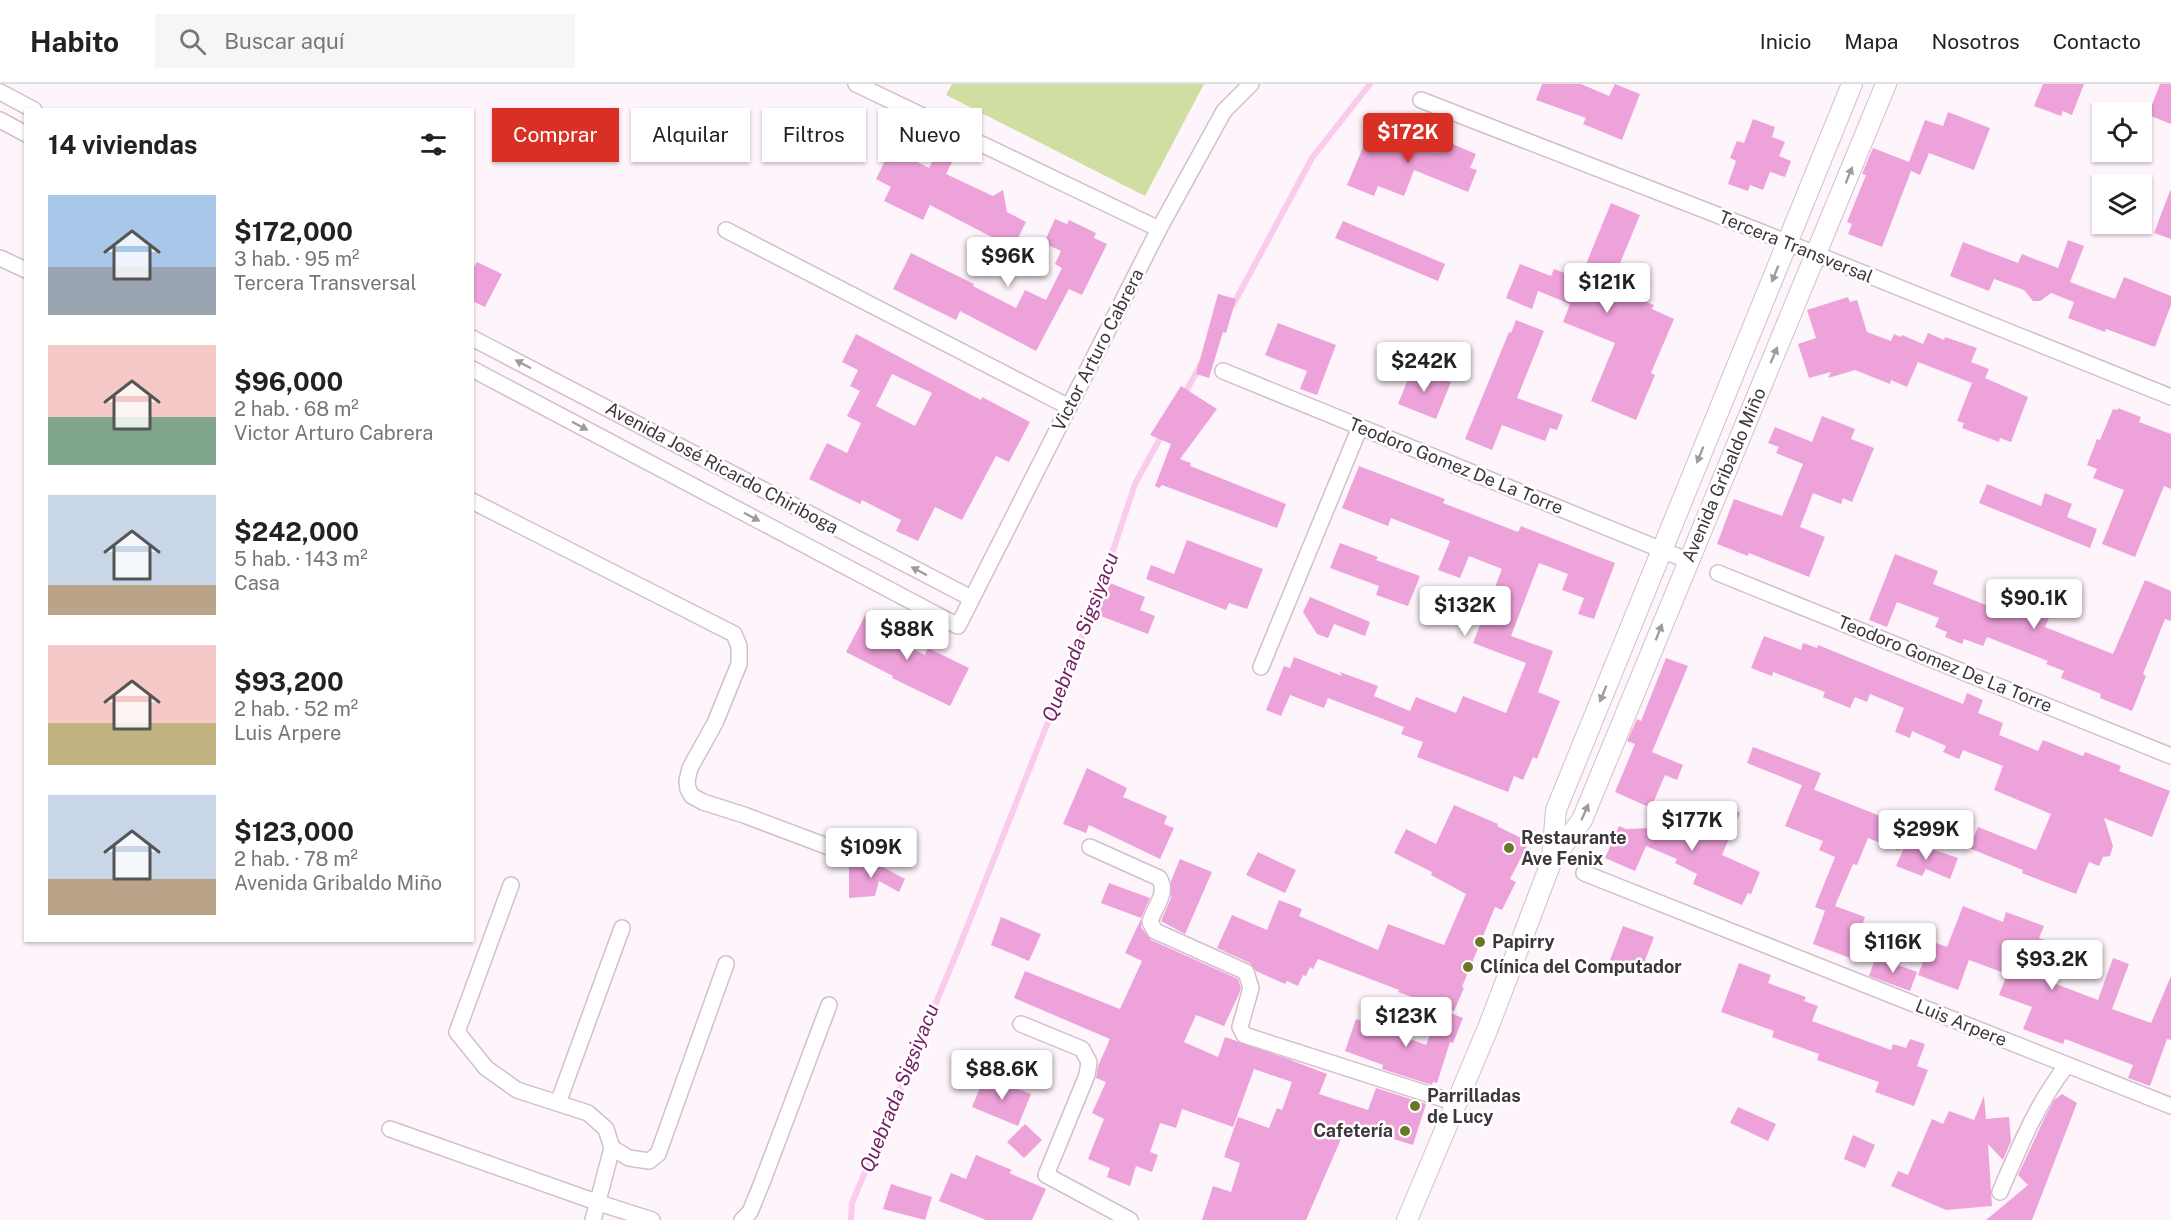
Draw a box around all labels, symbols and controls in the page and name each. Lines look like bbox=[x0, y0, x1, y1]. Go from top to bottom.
search box bbox=[155, 14, 575, 68]
text: Habito bbox=[30, 25, 119, 58]
icon: search bbox=[176, 25, 209, 58]
text: Buscar aquí bbox=[224, 28, 344, 54]
text: Inicio bbox=[1760, 29, 1811, 54]
text: Mapa bbox=[1844, 29, 1898, 54]
text: Nosotros bbox=[1931, 29, 2020, 54]
text: Contacto bbox=[2053, 29, 2141, 54]
map controls bbox=[2092, 102, 2152, 234]
button: locate bbox=[2092, 102, 2152, 162]
chip: Comprar bbox=[492, 108, 619, 162]
chip: Alquilar bbox=[631, 108, 750, 162]
chip: Filtros bbox=[762, 108, 866, 162]
chip: Nuevo bbox=[878, 108, 982, 162]
pin: $172K bbox=[1366, 113, 1450, 164]
text: $172K bbox=[1377, 120, 1439, 144]
icon: filters bbox=[417, 128, 450, 161]
text: 14 viviendas bbox=[48, 129, 197, 160]
one-way arrow bbox=[1844, 165, 1854, 183]
button: layers bbox=[2092, 174, 2152, 234]
street label: Tercera Transversal bbox=[1716, 206, 1876, 287]
text: $172,000 bbox=[234, 216, 353, 247]
icon: home bbox=[96, 219, 168, 291]
pin: $96K bbox=[972, 237, 1044, 288]
text: $96K bbox=[981, 244, 1035, 268]
text: 3 hab. · 95 m² bbox=[234, 247, 359, 271]
pin: $121K bbox=[1565, 263, 1649, 314]
street label: Victor Arturo Cabrera bbox=[1047, 265, 1148, 434]
one-way arrow bbox=[1770, 266, 1780, 284]
text: $121K bbox=[1578, 270, 1636, 294]
text: Tercera Transversal bbox=[234, 271, 416, 295]
pin: $242K bbox=[1382, 342, 1466, 393]
one-way arrow bbox=[1769, 345, 1779, 363]
text: $242K bbox=[1391, 349, 1457, 373]
one-way arrow bbox=[514, 359, 531, 369]
text: $96,000 bbox=[234, 366, 343, 397]
icon: home bbox=[96, 369, 168, 441]
street label: Avenida Gribaldo Miño bbox=[1677, 384, 1770, 565]
text: 2 hab. · 68 m² bbox=[234, 397, 359, 421]
street label: Avenida José Ricardo Chiriboga bbox=[602, 397, 842, 538]
street label: Teodoro Gomez De La Torre bbox=[1346, 413, 1566, 518]
text: Victor Arturo Cabrera bbox=[234, 421, 433, 445]
one-way arrow bbox=[572, 421, 589, 431]
one-way arrow bbox=[1695, 446, 1704, 464]
one-way arrow bbox=[744, 512, 761, 522]
text: $242,000 bbox=[234, 516, 359, 547]
icon: home bbox=[96, 519, 168, 591]
text: 5 hab. · 143 m² bbox=[234, 547, 368, 571]
water label: Quebrada Sigsiyacu bbox=[1037, 549, 1123, 725]
one-way arrow bbox=[911, 566, 928, 575]
text: Casa bbox=[234, 571, 280, 595]
pin: $90.1K bbox=[1985, 579, 2083, 630]
pin: $132K bbox=[1423, 586, 1507, 637]
text: $90.1K bbox=[2000, 586, 2068, 610]
text: $132K bbox=[1434, 593, 1496, 617]
pin: $88K bbox=[871, 610, 943, 661]
street label: Teodoro Gomez De La Torre bbox=[1835, 611, 2055, 716]
text: $88K bbox=[880, 617, 934, 641]
one-way arrow bbox=[1655, 623, 1664, 641]
text: $93,200 bbox=[234, 666, 344, 697]
icon: home bbox=[96, 669, 168, 741]
one-way arrow bbox=[1598, 685, 1608, 703]
text: 2 hab. · 52 m² bbox=[234, 697, 358, 721]
text: Luis Arpere bbox=[234, 721, 341, 745]
pin: $177K bbox=[1650, 801, 1734, 852]
one-way arrow bbox=[1580, 803, 1590, 821]
text: $177K bbox=[1661, 808, 1723, 832]
pin: $299K bbox=[1884, 810, 1968, 861]
text: $123,000 bbox=[234, 816, 354, 847]
text: $299K bbox=[1893, 817, 1959, 841]
icon: home bbox=[96, 819, 168, 891]
place label: Restaurante Ave Fenix bbox=[1521, 827, 1627, 869]
pin: $109K bbox=[829, 828, 913, 879]
text: $109K bbox=[840, 835, 902, 859]
marker: Restaurante Ave Fenix bbox=[1502, 841, 1516, 855]
text: 2 hab. · 78 m² bbox=[234, 847, 358, 871]
text: Avenida Gribaldo Miño bbox=[234, 871, 442, 895]
pin: $116K bbox=[1851, 923, 1935, 974]
text: $116K bbox=[1864, 930, 1922, 954]
place label: Papirry bbox=[1492, 931, 1555, 952]
marker: Papirry bbox=[1473, 935, 1487, 949]
pin: $93.2K bbox=[2003, 940, 2101, 991]
text: $93.2K bbox=[2016, 947, 2088, 971]
place label: Clínica del Computador bbox=[1480, 956, 1682, 977]
marker: Clínica del Computador bbox=[1461, 960, 1475, 974]
street label: Luis Arpere bbox=[1912, 995, 2010, 1050]
pin: $123K bbox=[1364, 997, 1448, 1048]
water label: Quebrada Sigsiyacu bbox=[854, 1000, 944, 1176]
text: $123K bbox=[1375, 1004, 1437, 1028]
pin: $88.6K bbox=[953, 1050, 1051, 1101]
text: $88.6K bbox=[965, 1057, 1039, 1081]
place label: Parrilladas de Lucy bbox=[1427, 1085, 1521, 1127]
marker: Parrilladas de Lucy bbox=[1408, 1099, 1422, 1113]
place label: Cafetería bbox=[1313, 1120, 1393, 1141]
marker: Cafetería bbox=[1398, 1124, 1412, 1138]

